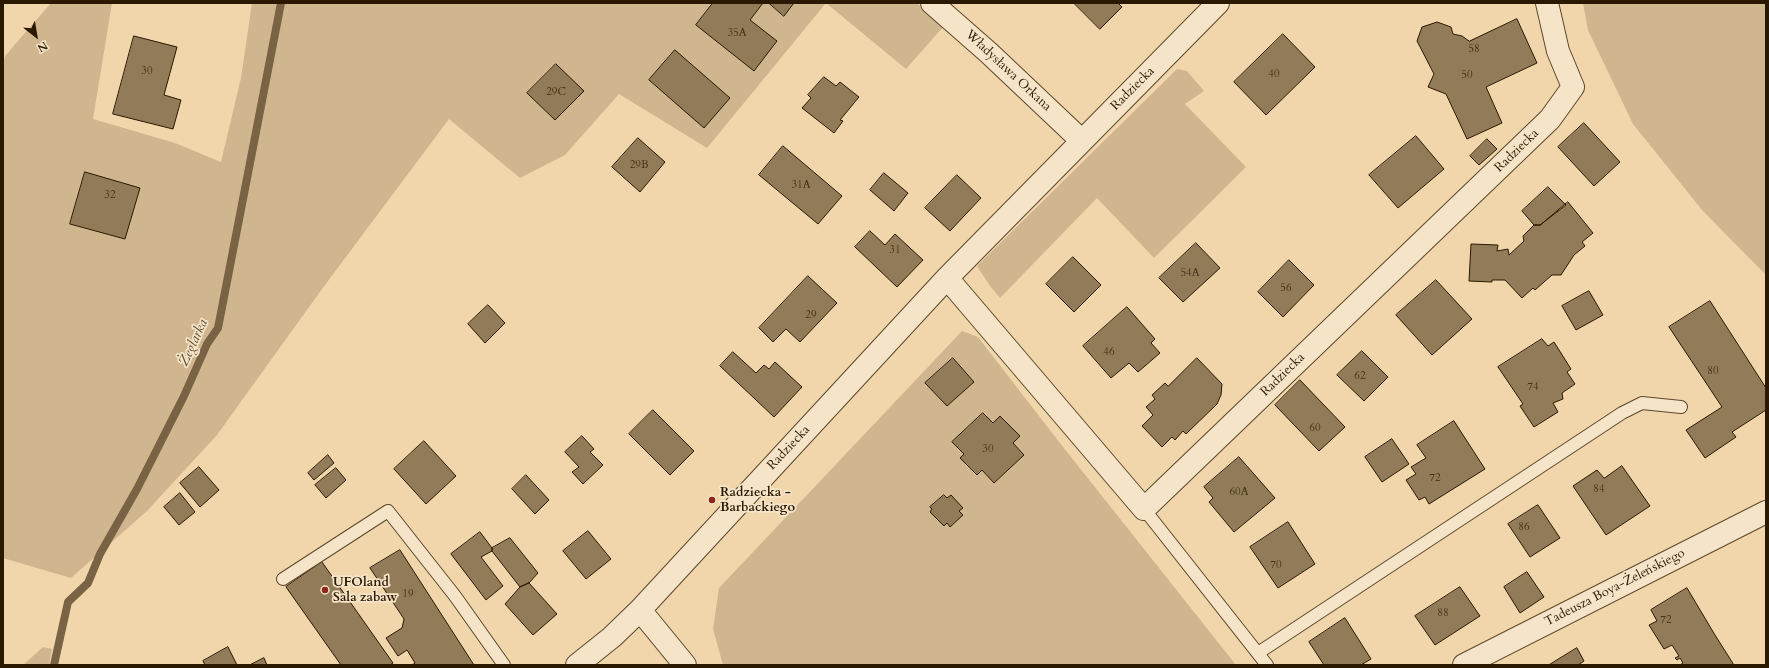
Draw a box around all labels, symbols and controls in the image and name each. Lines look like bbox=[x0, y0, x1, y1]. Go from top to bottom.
north arrow bbox=[16, 16, 56, 56]
house number: 35A bbox=[727, 26, 747, 40]
street label: Władysława Orkana bbox=[962, 27, 1054, 115]
text: N bbox=[34, 38, 50, 56]
house number: 58 bbox=[1468, 42, 1480, 56]
house number: 30 bbox=[141, 64, 153, 78]
street label: Radziecka bbox=[1108, 64, 1158, 114]
house number: 40 bbox=[1268, 67, 1280, 81]
house number: 50 bbox=[1461, 68, 1473, 82]
house number: 29C bbox=[546, 85, 566, 99]
street label: Radziecka bbox=[1492, 126, 1542, 176]
house number: 29B bbox=[630, 158, 648, 172]
house number: 31A bbox=[791, 178, 811, 192]
house number: 32 bbox=[104, 188, 116, 202]
house number: 31 bbox=[889, 243, 901, 257]
house number: 54A bbox=[1180, 266, 1200, 280]
house number: 56 bbox=[1280, 281, 1292, 295]
house number: 29 bbox=[805, 308, 817, 322]
water label: Żeglarka bbox=[176, 317, 212, 369]
house number: 46 bbox=[1103, 345, 1115, 359]
street label: Radziecka bbox=[1258, 350, 1308, 400]
house number: 80 bbox=[1707, 364, 1719, 378]
house number: 62 bbox=[1354, 369, 1366, 383]
house number: 74 bbox=[1527, 380, 1539, 394]
house number: 60 bbox=[1309, 421, 1321, 435]
street label: Radziecka bbox=[764, 422, 814, 474]
house number: 30 bbox=[982, 442, 994, 456]
house number: 72 bbox=[1429, 471, 1441, 485]
house number: 84 bbox=[1593, 482, 1605, 496]
place label: Radziecka - Barbackiego bbox=[720, 485, 795, 516]
house number: 60A bbox=[1229, 485, 1249, 499]
marker: Radziecka - Barbackiego bbox=[707, 495, 717, 505]
house number: 86 bbox=[1518, 520, 1530, 534]
street label: Tadeusza Boya-Żeleńskiego bbox=[1542, 546, 1688, 630]
house number: 70 bbox=[1270, 558, 1282, 572]
place label: UFOland Sala zabaw bbox=[333, 575, 397, 606]
marker: UFOland Sala zabaw bbox=[320, 585, 330, 595]
house number: 19 bbox=[402, 587, 414, 601]
house number: 88 bbox=[1437, 606, 1449, 620]
house number: 72 bbox=[1660, 613, 1672, 627]

